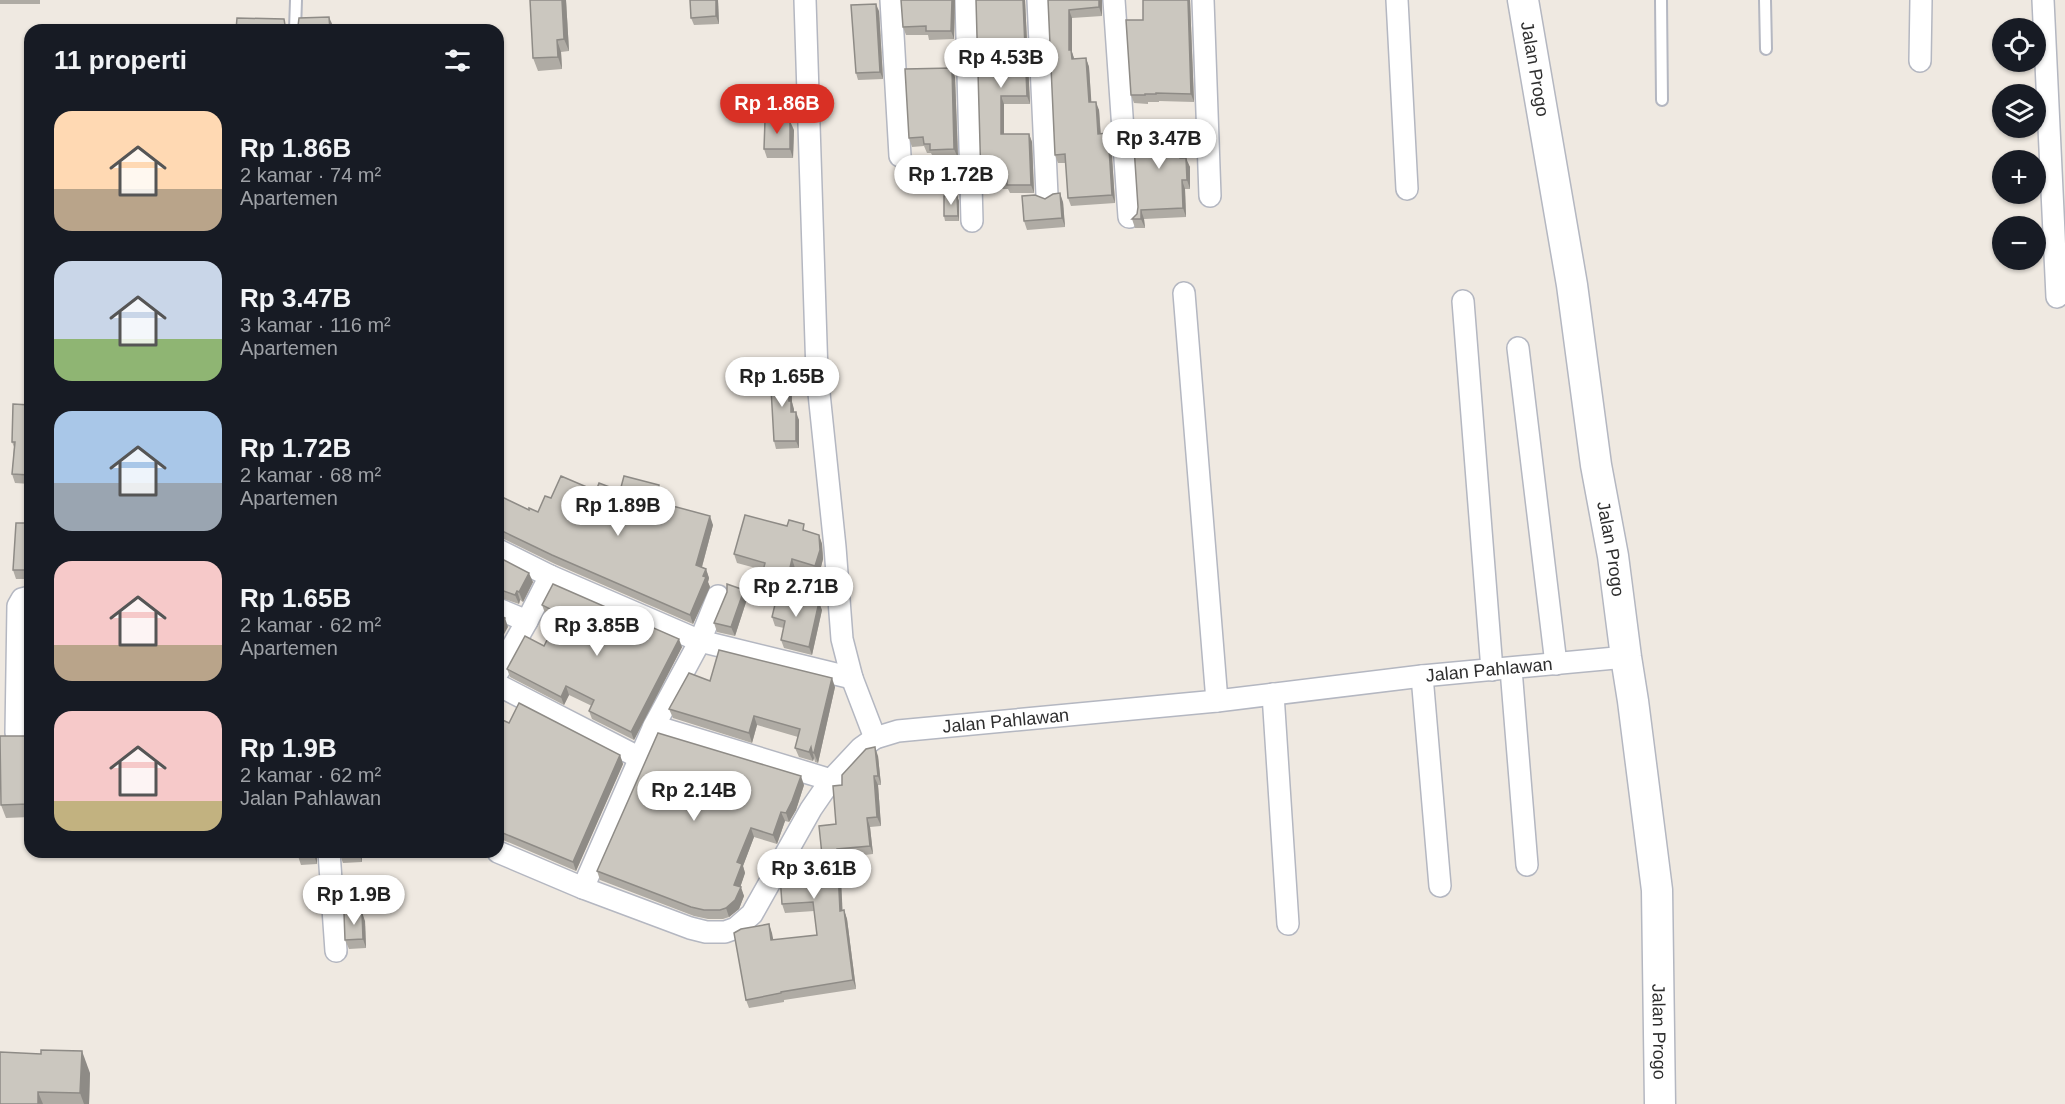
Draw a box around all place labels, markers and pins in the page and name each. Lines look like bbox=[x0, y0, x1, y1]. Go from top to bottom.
pin: Rp 4.53B bbox=[939, 38, 1063, 89]
pin: Rp 1.86B bbox=[715, 84, 839, 135]
pin: Rp 3.47B bbox=[1097, 119, 1221, 170]
pin: Rp 1.72B bbox=[889, 155, 1013, 206]
pin: Rp 1.65B bbox=[720, 357, 844, 408]
pin: Rp 1.89B bbox=[556, 486, 680, 537]
pin: Rp 2.71B bbox=[734, 567, 858, 618]
pin: Rp 3.85B bbox=[535, 606, 659, 657]
pin: Rp 2.14B bbox=[632, 771, 756, 822]
pin: Rp 3.61B bbox=[752, 849, 876, 900]
pin: Rp 1.9B bbox=[299, 875, 409, 926]

